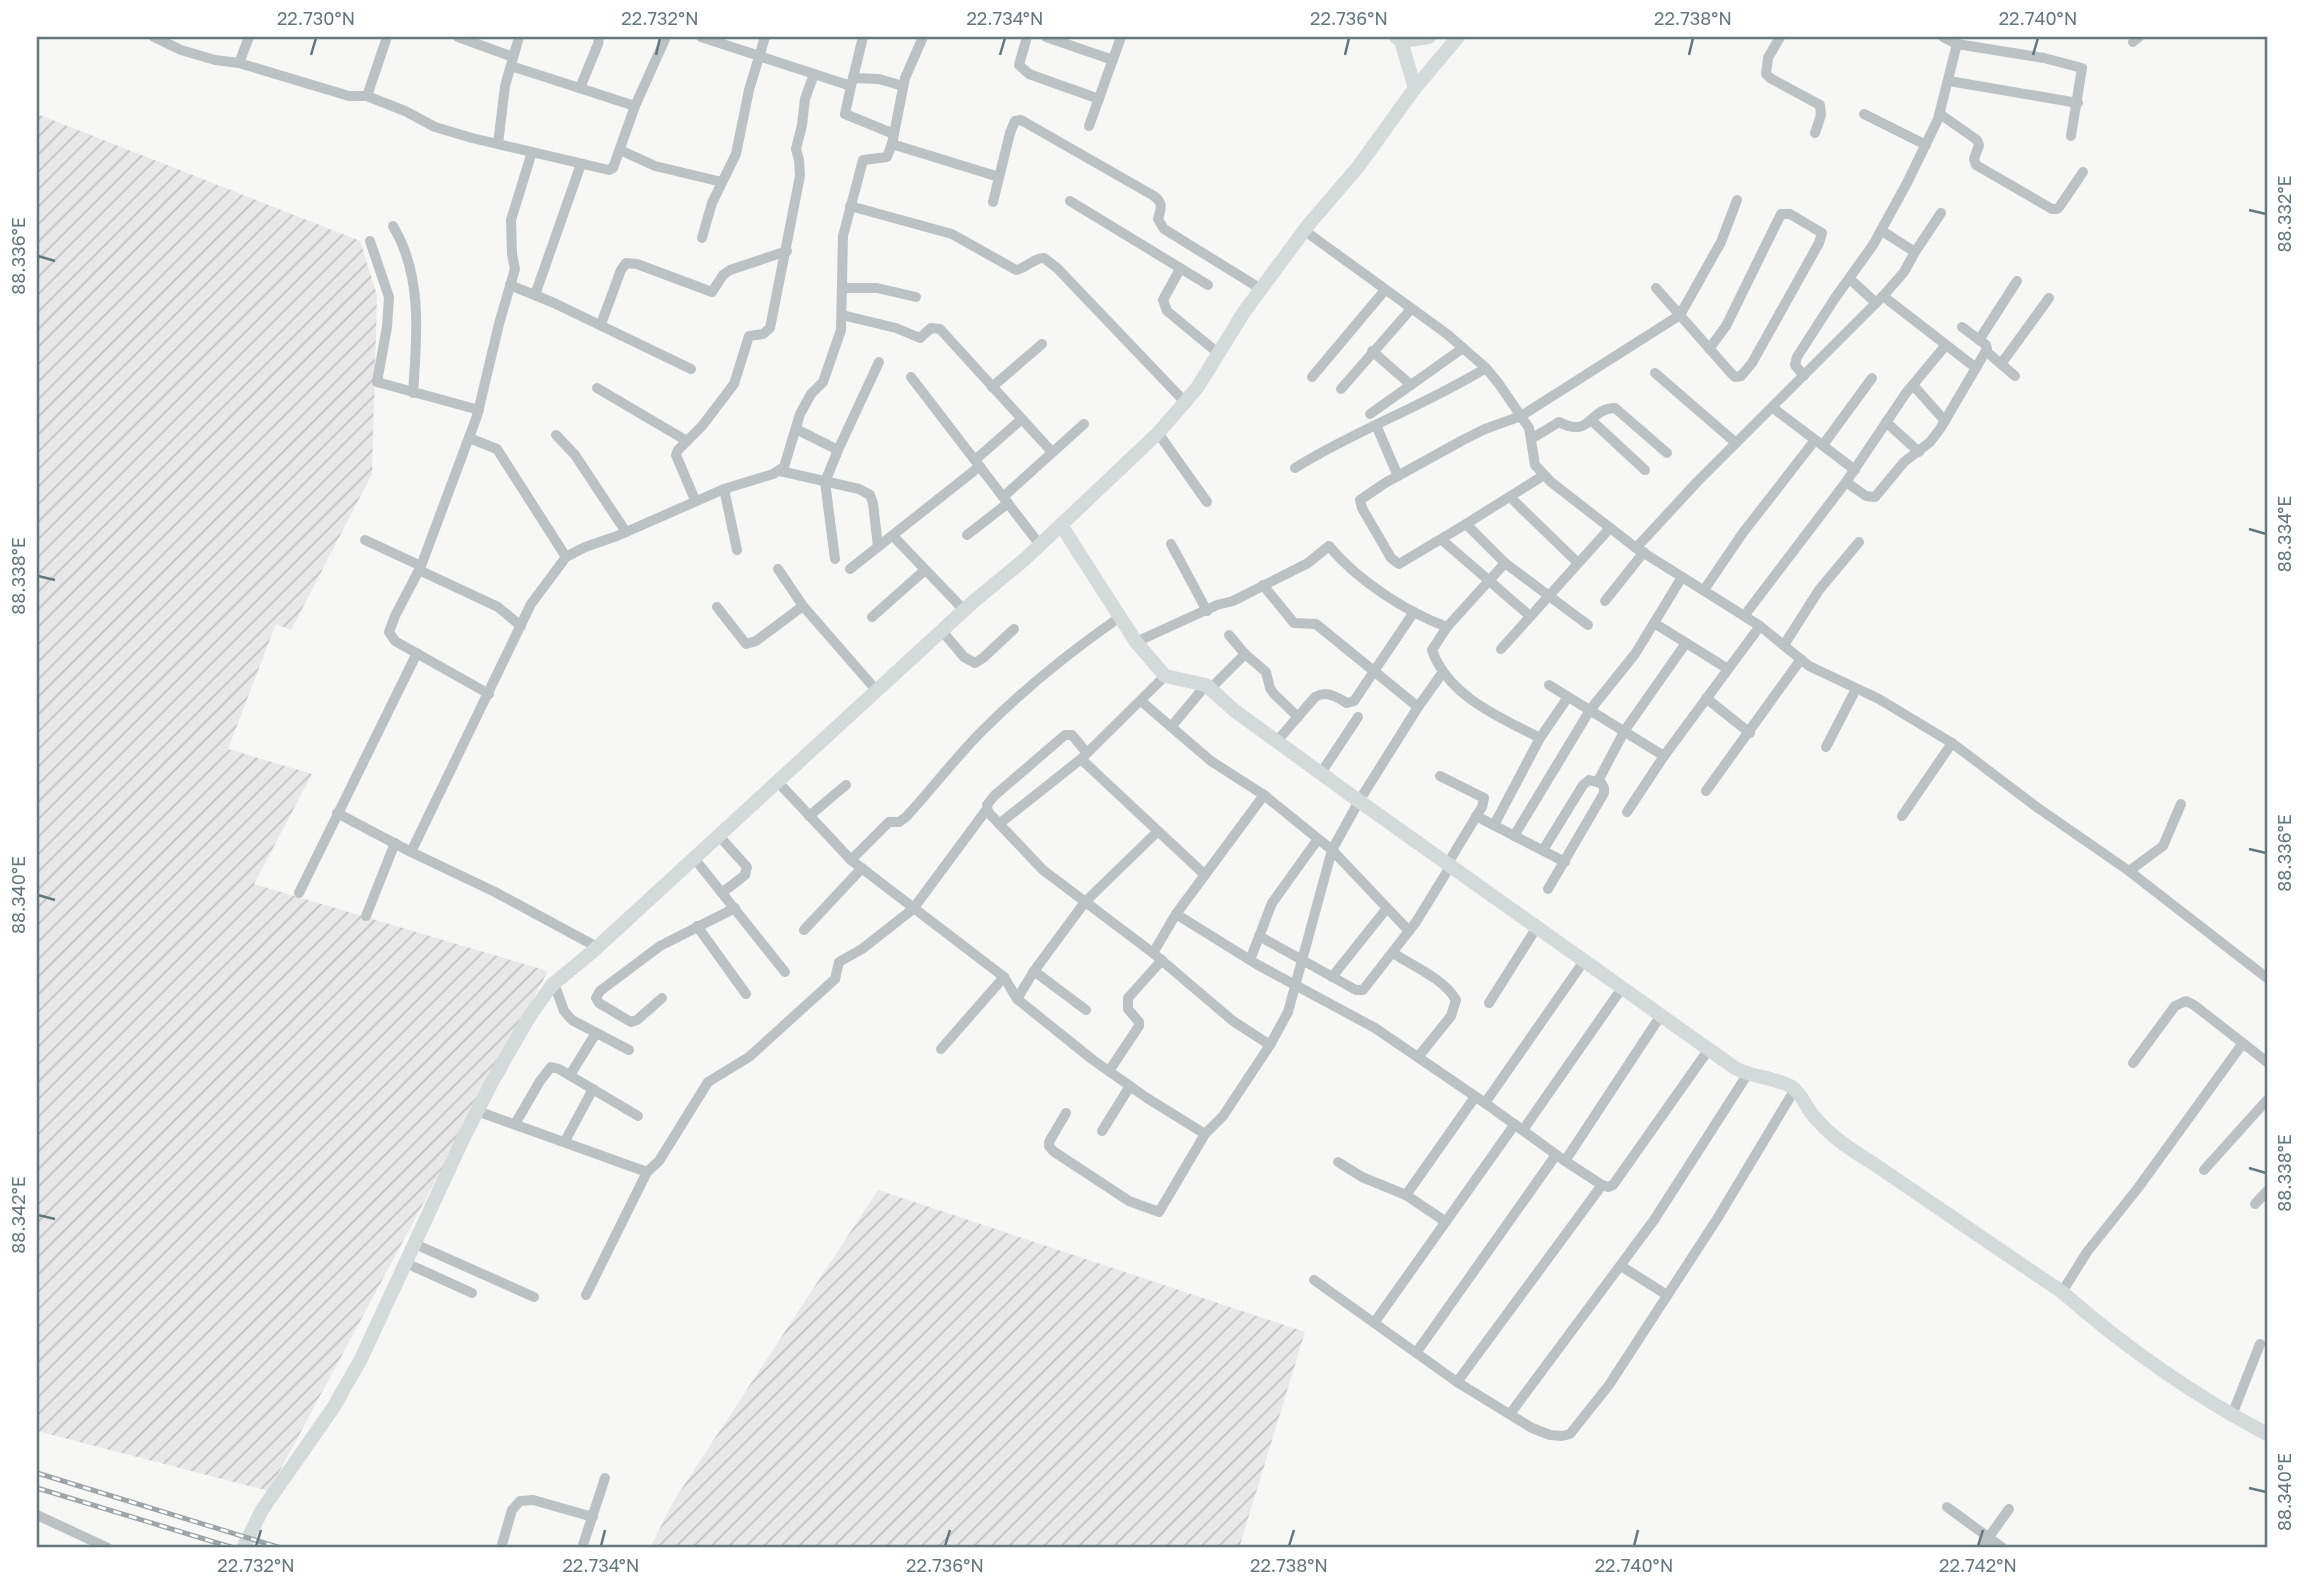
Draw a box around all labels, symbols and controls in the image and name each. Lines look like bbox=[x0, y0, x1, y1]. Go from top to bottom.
text: 22.730°N bbox=[277, 7, 355, 29]
text: 22.732°N bbox=[621, 7, 699, 29]
text: 22.734°N bbox=[966, 7, 1044, 29]
text: 22.736°N bbox=[1310, 7, 1388, 29]
text: 22.738°N bbox=[1654, 7, 1732, 29]
text: 22.740°N bbox=[1999, 7, 2077, 29]
text: 88.332°E bbox=[2273, 176, 2295, 252]
text: 88.336°E bbox=[7, 217, 29, 295]
text: 88.334°E bbox=[2273, 496, 2295, 572]
text: 88.338°E bbox=[7, 537, 29, 615]
text: 88.336°E bbox=[2273, 814, 2295, 892]
text: 88.340°E bbox=[7, 856, 29, 934]
text: 88.338°E bbox=[2273, 1134, 2295, 1212]
text: 88.342°E bbox=[7, 1176, 29, 1254]
text: 88.340°E bbox=[2273, 1453, 2295, 1531]
text: 22.732°N bbox=[217, 1554, 295, 1576]
text: 22.734°N bbox=[562, 1554, 640, 1576]
text: 22.736°N bbox=[906, 1554, 984, 1576]
text: 22.738°N bbox=[1250, 1554, 1328, 1576]
text: 22.740°N bbox=[1595, 1554, 1673, 1576]
text: 22.742°N bbox=[1939, 1554, 2017, 1576]

